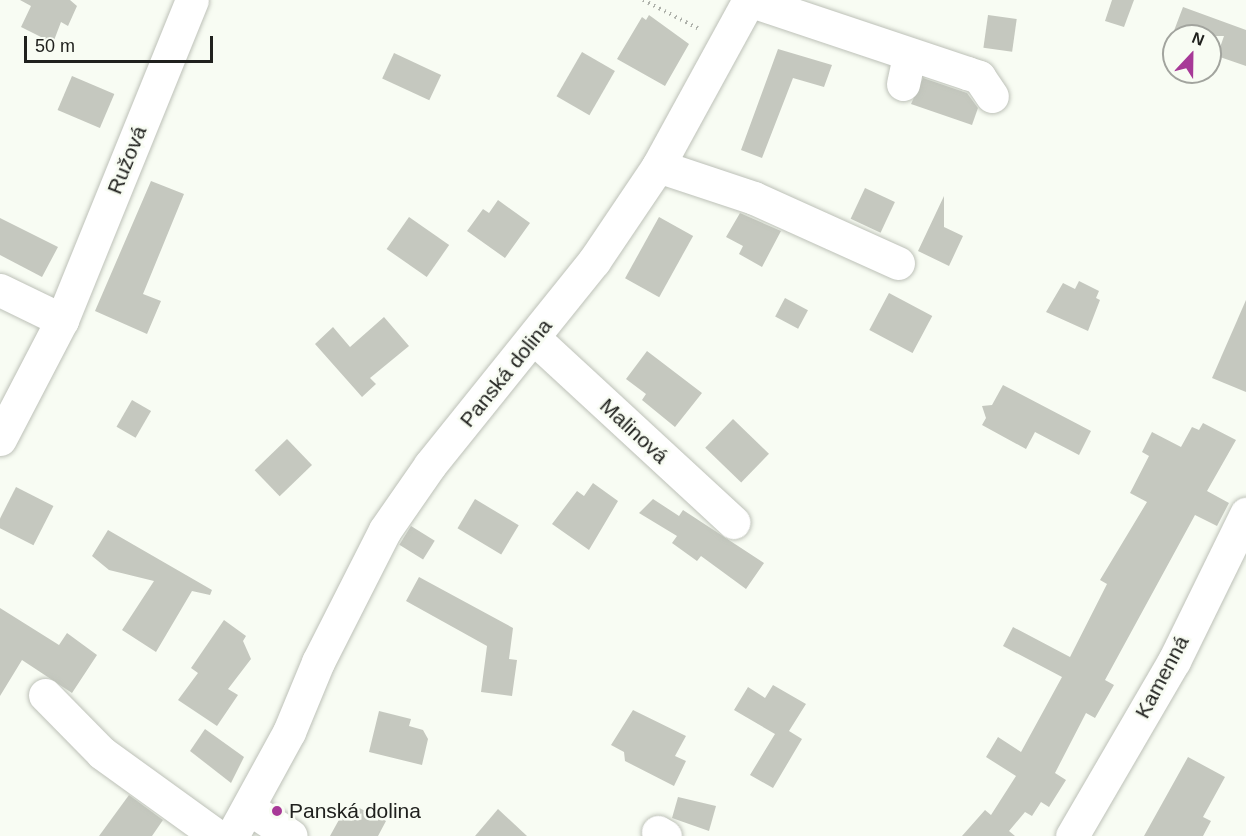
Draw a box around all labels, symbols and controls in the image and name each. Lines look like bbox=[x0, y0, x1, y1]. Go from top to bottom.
scale bar bbox=[27, 24, 216, 62]
north arrow bbox=[1162, 24, 1222, 84]
text: N bbox=[1190, 29, 1207, 49]
text: 50 m bbox=[35, 36, 75, 56]
street label: Ružová bbox=[102, 122, 152, 198]
street label: Panská dolina bbox=[455, 314, 557, 432]
street label: Malinová bbox=[595, 393, 673, 469]
street label: Kamenná bbox=[1130, 631, 1194, 723]
place label: Panská dolina bbox=[289, 798, 421, 824]
marker: Panská dolina bbox=[270, 804, 284, 818]

